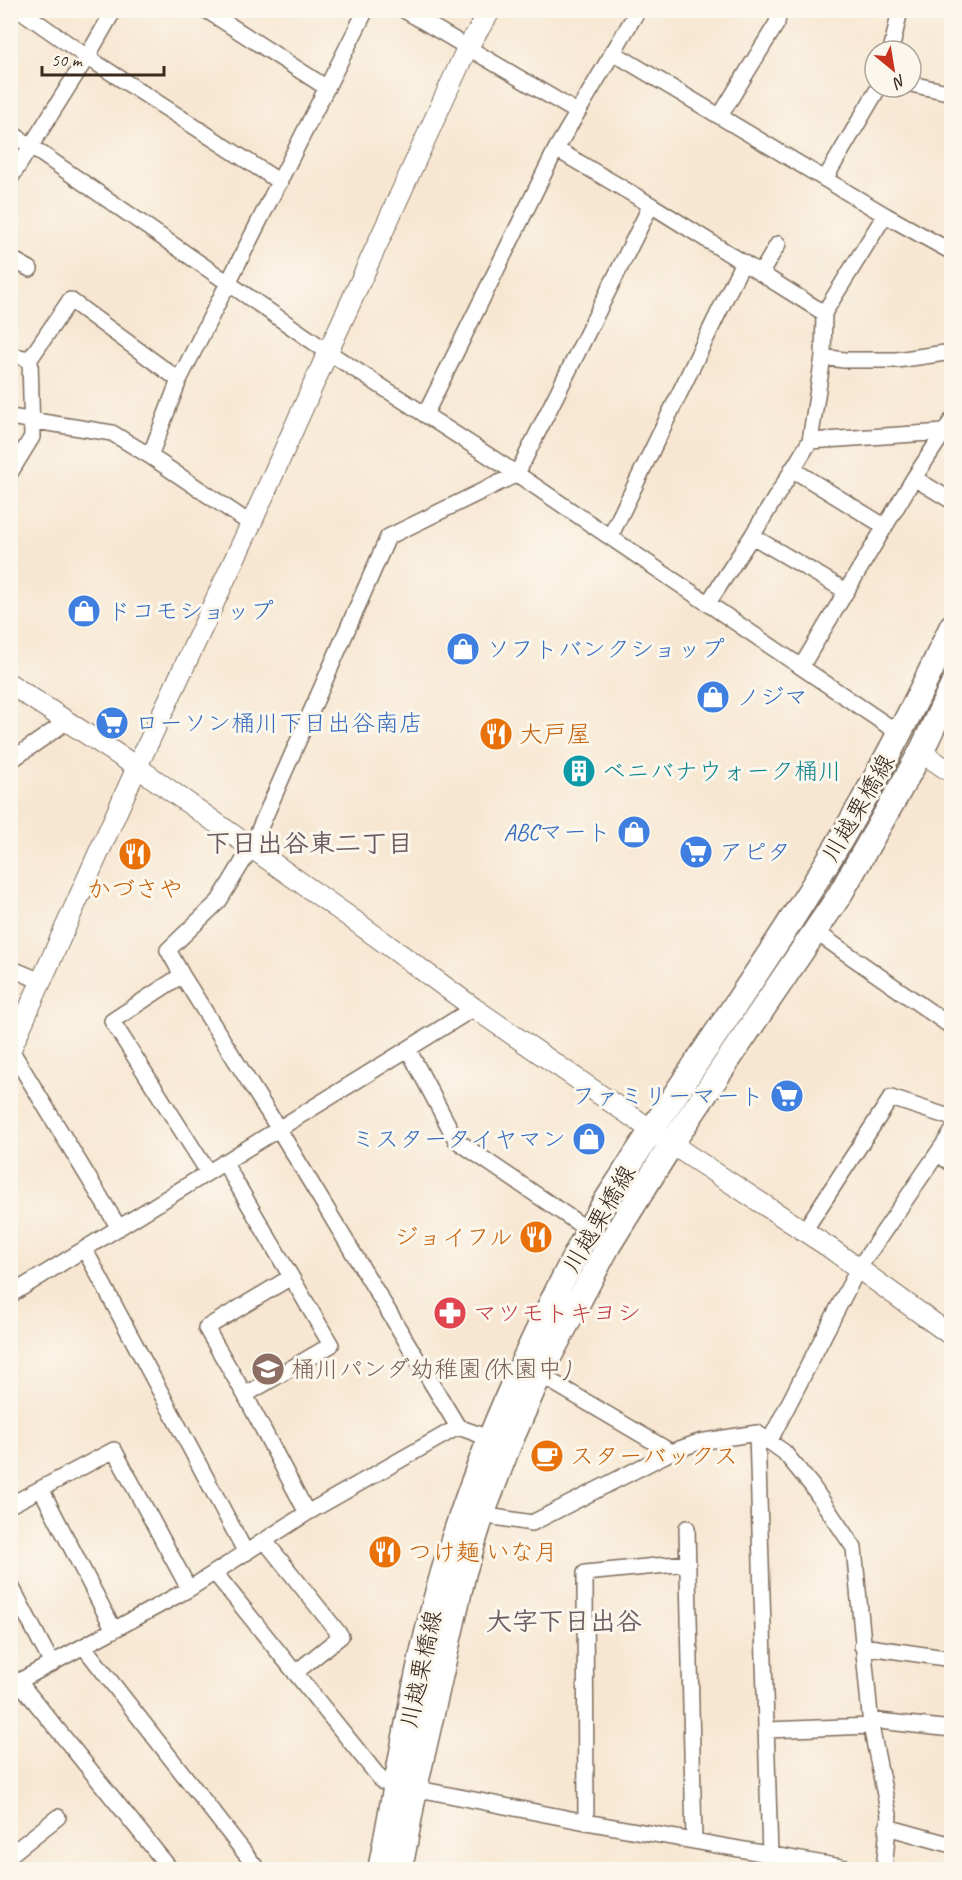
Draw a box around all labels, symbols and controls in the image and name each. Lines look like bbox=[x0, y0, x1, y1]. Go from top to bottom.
scale bar bbox=[42, 39, 164, 77]
north arrow bbox=[863, 39, 923, 99]
text: 50 m bbox=[51, 49, 84, 71]
text: N bbox=[888, 70, 909, 94]
shop icon: ドコモショップ bbox=[66, 593, 102, 629]
place label: ドコモショップ bbox=[107, 596, 274, 626]
shop icon: ソフトバンクショップ bbox=[445, 631, 481, 667]
place label: ソフトバンクショップ bbox=[486, 634, 725, 664]
shop icon: ノジマ bbox=[695, 679, 731, 715]
place label: ノジマ bbox=[736, 682, 808, 712]
supermarket icon: ローソン桶川下日出谷南店 bbox=[94, 705, 130, 741]
place label: ローソン桶川下日出谷南店 bbox=[135, 708, 423, 738]
restaurant icon: 大戸屋 bbox=[478, 716, 514, 752]
place label: 大戸屋 bbox=[519, 719, 591, 749]
street label: 川越栗橋線 bbox=[815, 749, 901, 867]
building icon: ベニバナウォーク桶川 bbox=[561, 753, 597, 789]
place label: ベニバナウォーク桶川 bbox=[602, 756, 842, 786]
shop icon: ABCマート bbox=[616, 814, 652, 850]
place label: ABCマート bbox=[503, 817, 611, 847]
district label: 下日出谷東二丁目 bbox=[205, 827, 413, 860]
supermarket icon: アピタ bbox=[678, 834, 714, 870]
restaurant icon: かづさや bbox=[117, 836, 153, 872]
place label: アピタ bbox=[719, 837, 791, 867]
place label: かづさや bbox=[87, 874, 183, 904]
supermarket icon: ファミリーマート bbox=[769, 1078, 805, 1114]
place label: ファミリーマート bbox=[572, 1081, 764, 1111]
shop icon: ミスタータイヤマン bbox=[571, 1121, 607, 1157]
place label: ミスタータイヤマン bbox=[351, 1124, 566, 1154]
street label: 川越栗橋線 bbox=[556, 1160, 642, 1278]
restaurant icon: ジョイフル bbox=[518, 1219, 554, 1255]
place label: ジョイフル bbox=[394, 1222, 513, 1252]
pharmacy icon: マツモトキヨシ bbox=[432, 1295, 468, 1331]
place label: マツモトキヨシ bbox=[473, 1298, 641, 1328]
school or university icon: 桶川パンダ幼稚園(休園中) bbox=[250, 1351, 286, 1387]
place label: 桶川パンダ幼稚園(休園中) bbox=[291, 1354, 571, 1384]
cafe icon: スターバックス bbox=[529, 1438, 565, 1474]
place label: スターバックス bbox=[570, 1441, 738, 1471]
restaurant icon: つけ麺 いな月 bbox=[367, 1534, 403, 1570]
place label: つけ麺 いな月 bbox=[408, 1537, 558, 1567]
district label: 大字下日出谷 bbox=[486, 1605, 642, 1638]
street label: 川越栗橋線 bbox=[394, 1607, 448, 1731]

